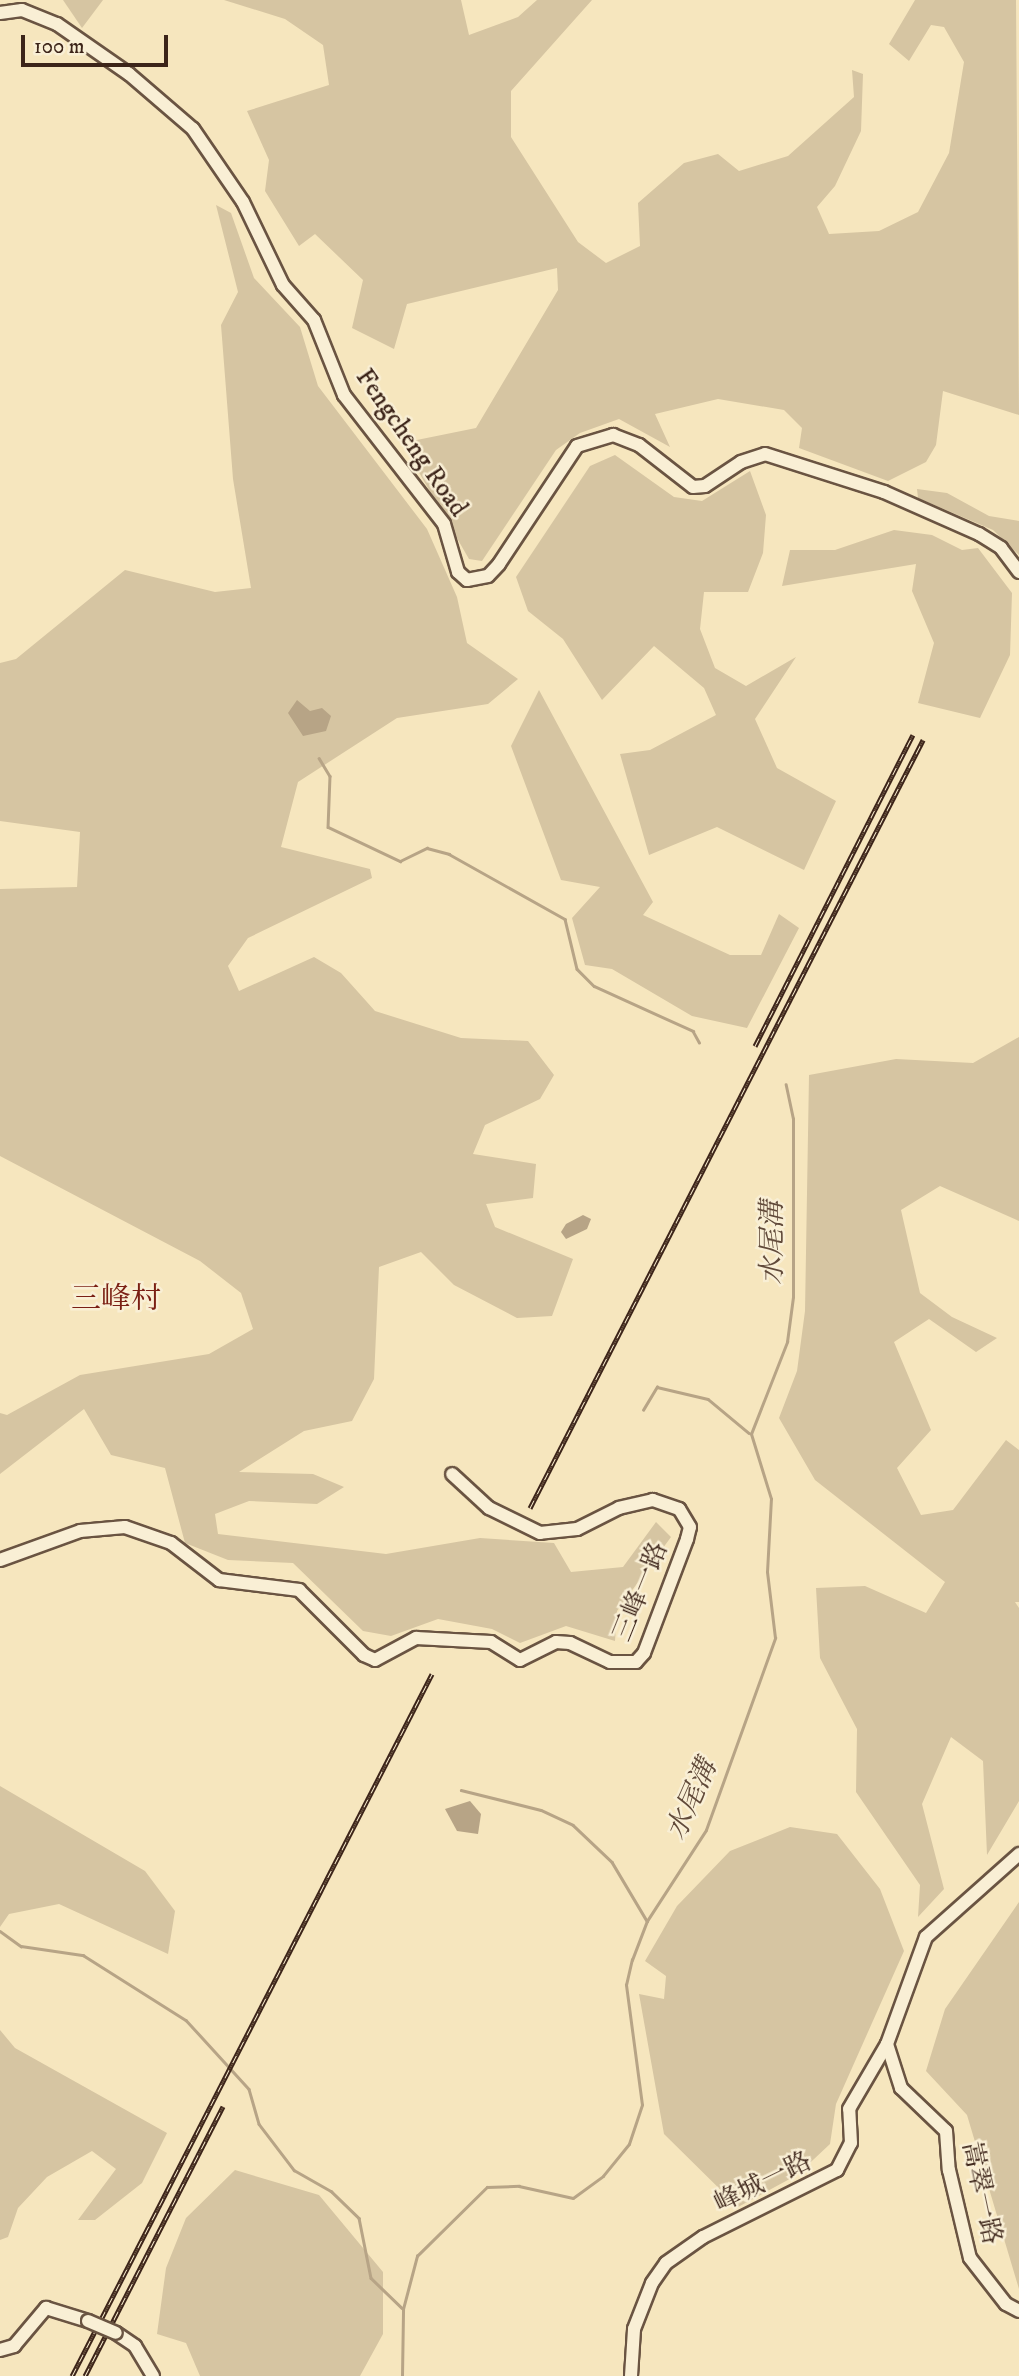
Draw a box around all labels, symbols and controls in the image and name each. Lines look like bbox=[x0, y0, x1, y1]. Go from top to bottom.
scale bar bbox=[24, 21, 172, 65]
text: 100 m bbox=[34, 34, 85, 60]
street label: Fengcheng Road bbox=[348, 363, 474, 523]
water label: 水尾溝 bbox=[756, 1201, 790, 1285]
district label: 三峰村 bbox=[71, 1282, 161, 1318]
street label: 三峰一路 bbox=[607, 1538, 675, 1646]
water label: 水尾溝 bbox=[660, 1755, 724, 1845]
street label: 嵩翠一路 bbox=[955, 2139, 1007, 2247]
street label: 峰城一路 bbox=[709, 2146, 817, 2220]

